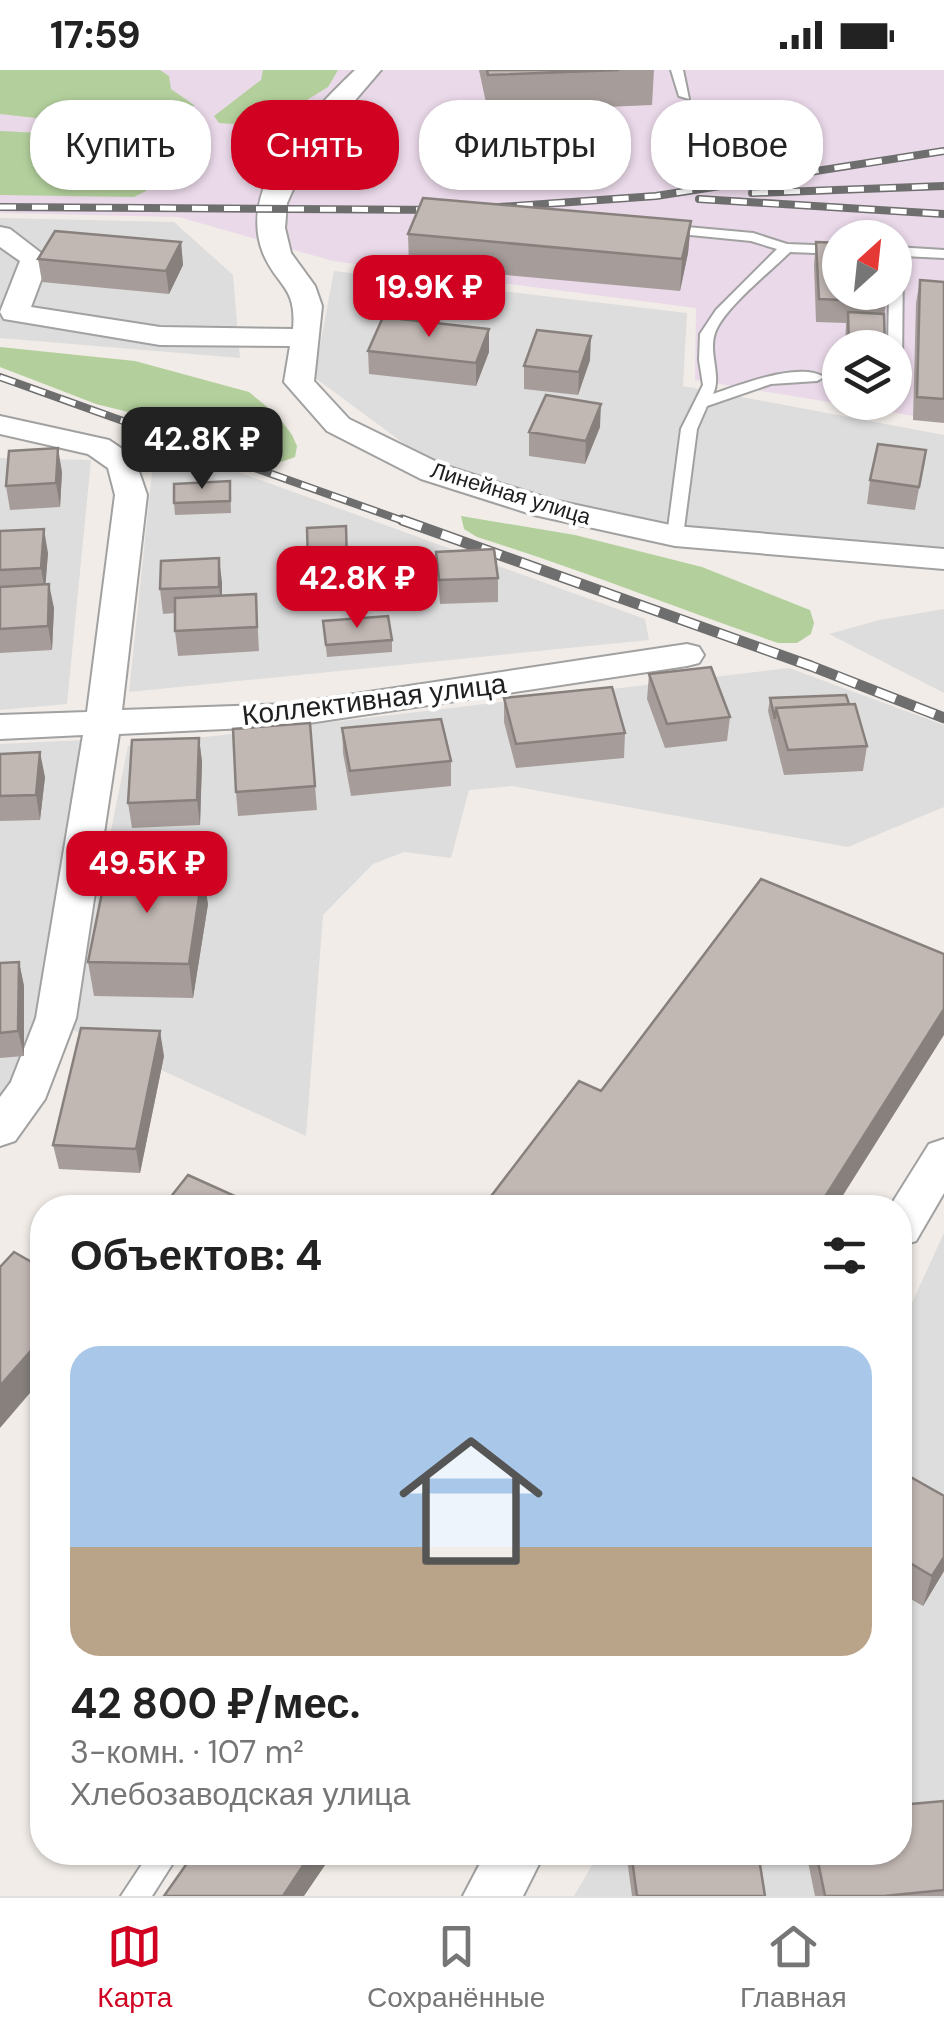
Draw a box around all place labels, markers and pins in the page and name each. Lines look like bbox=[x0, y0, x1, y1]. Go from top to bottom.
pin: 19.9K ₽ bbox=[337, 255, 521, 340]
pin: 42.8K ₽ bbox=[110, 407, 294, 492]
pin: 42.8K ₽ bbox=[265, 546, 449, 631]
pin: 49.5K ₽ bbox=[55, 831, 239, 916]

